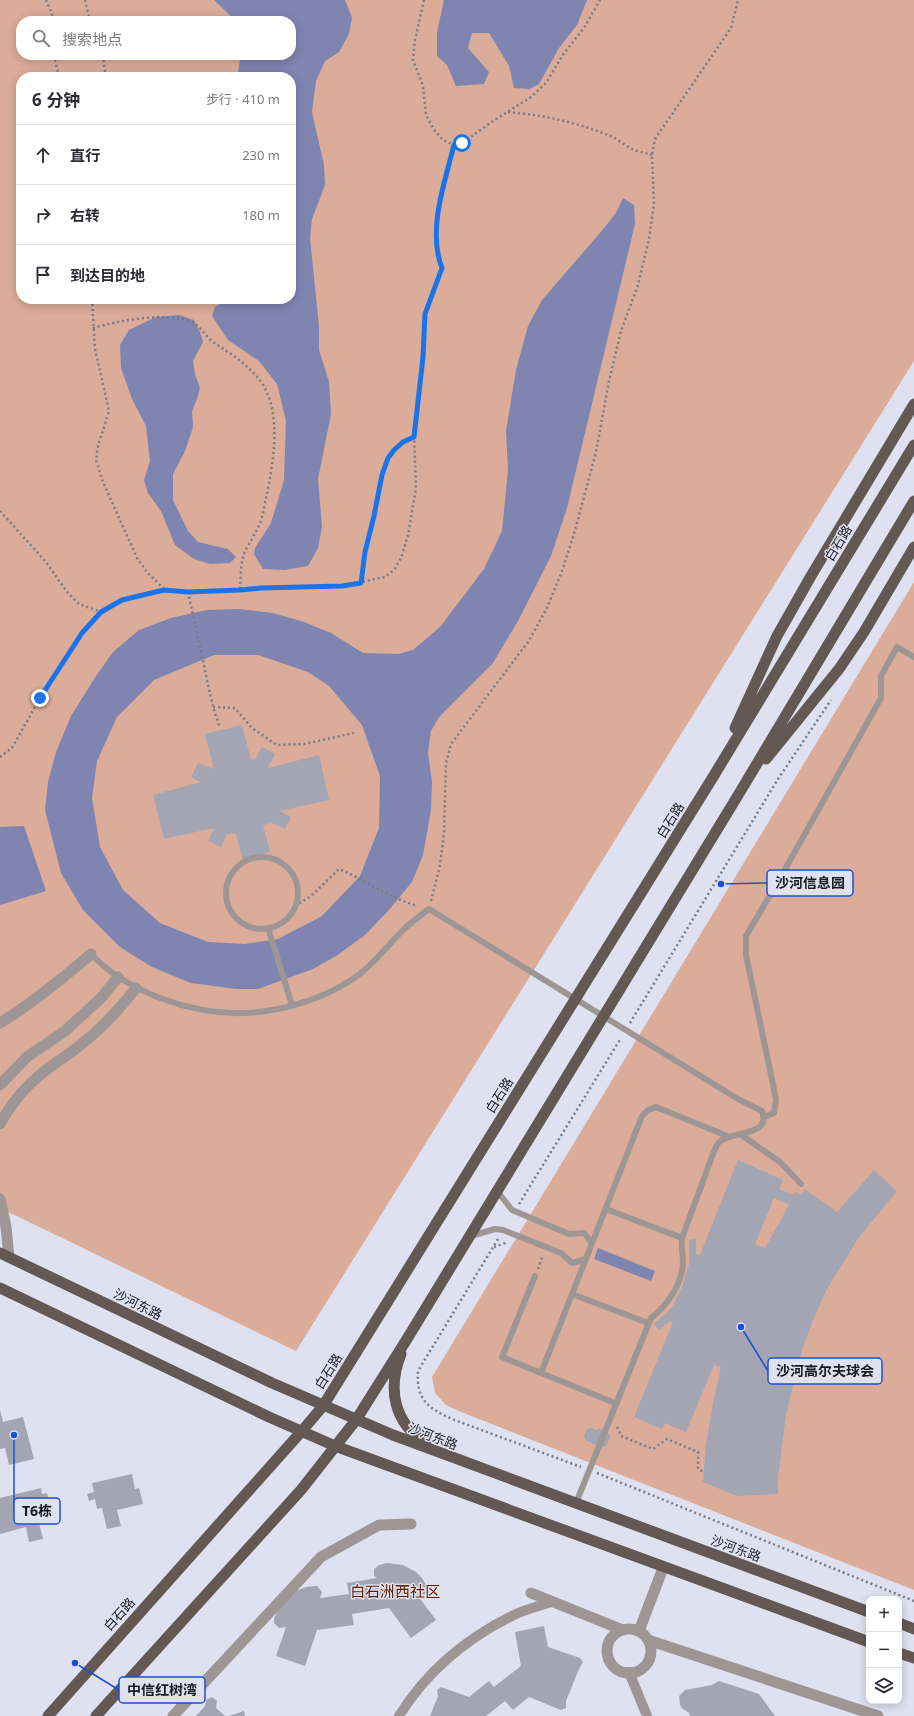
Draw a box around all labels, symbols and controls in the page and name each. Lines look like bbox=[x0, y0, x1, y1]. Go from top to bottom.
search box bbox=[16, 16, 296, 60]
icon: search bbox=[30, 27, 52, 49]
text: 搜索地点 bbox=[62, 29, 122, 49]
text: 6 分钟 bbox=[32, 88, 80, 111]
text: 步行 · 410 m bbox=[206, 90, 280, 108]
route start bbox=[453, 134, 471, 152]
icon: ahead bbox=[32, 144, 54, 166]
text: 直行 bbox=[70, 145, 100, 165]
text: 230 m bbox=[242, 146, 280, 164]
icon: right bbox=[32, 204, 54, 226]
text: 右转 bbox=[70, 205, 100, 225]
text: 180 m bbox=[242, 206, 280, 224]
icon: arrive bbox=[32, 264, 54, 286]
text: 到达目的地 bbox=[70, 265, 145, 285]
street label: 白石路 bbox=[820, 522, 856, 564]
route end bbox=[31, 689, 49, 707]
street label: 白石路 bbox=[652, 799, 688, 841]
callout: 沙河信息园 bbox=[767, 870, 853, 896]
text: 沙河信息园 bbox=[775, 873, 845, 892]
street label: 白石路 bbox=[481, 1074, 517, 1116]
street label: 沙河东路 bbox=[111, 1285, 165, 1323]
street label: 白石路 bbox=[310, 1350, 346, 1392]
callout: 沙河高尔夫球会 bbox=[768, 1358, 882, 1384]
text: 沙河高尔夫球会 bbox=[776, 1361, 874, 1380]
street label: 沙河东路 bbox=[405, 1418, 461, 1454]
callout: T6栋 bbox=[14, 1498, 60, 1524]
text: T6栋 bbox=[22, 1501, 52, 1520]
street label: 沙河东路 bbox=[708, 1531, 764, 1565]
district label: 白石洲西社区 bbox=[350, 1581, 440, 1601]
street label: 白石路 bbox=[99, 1593, 139, 1635]
map controls bbox=[866, 1596, 902, 1704]
button: + bbox=[866, 1596, 902, 1632]
button: − bbox=[866, 1632, 902, 1668]
button: layers bbox=[866, 1668, 902, 1704]
callout: 中信红树湾 bbox=[119, 1677, 205, 1703]
text: 中信红树湾 bbox=[127, 1680, 197, 1699]

